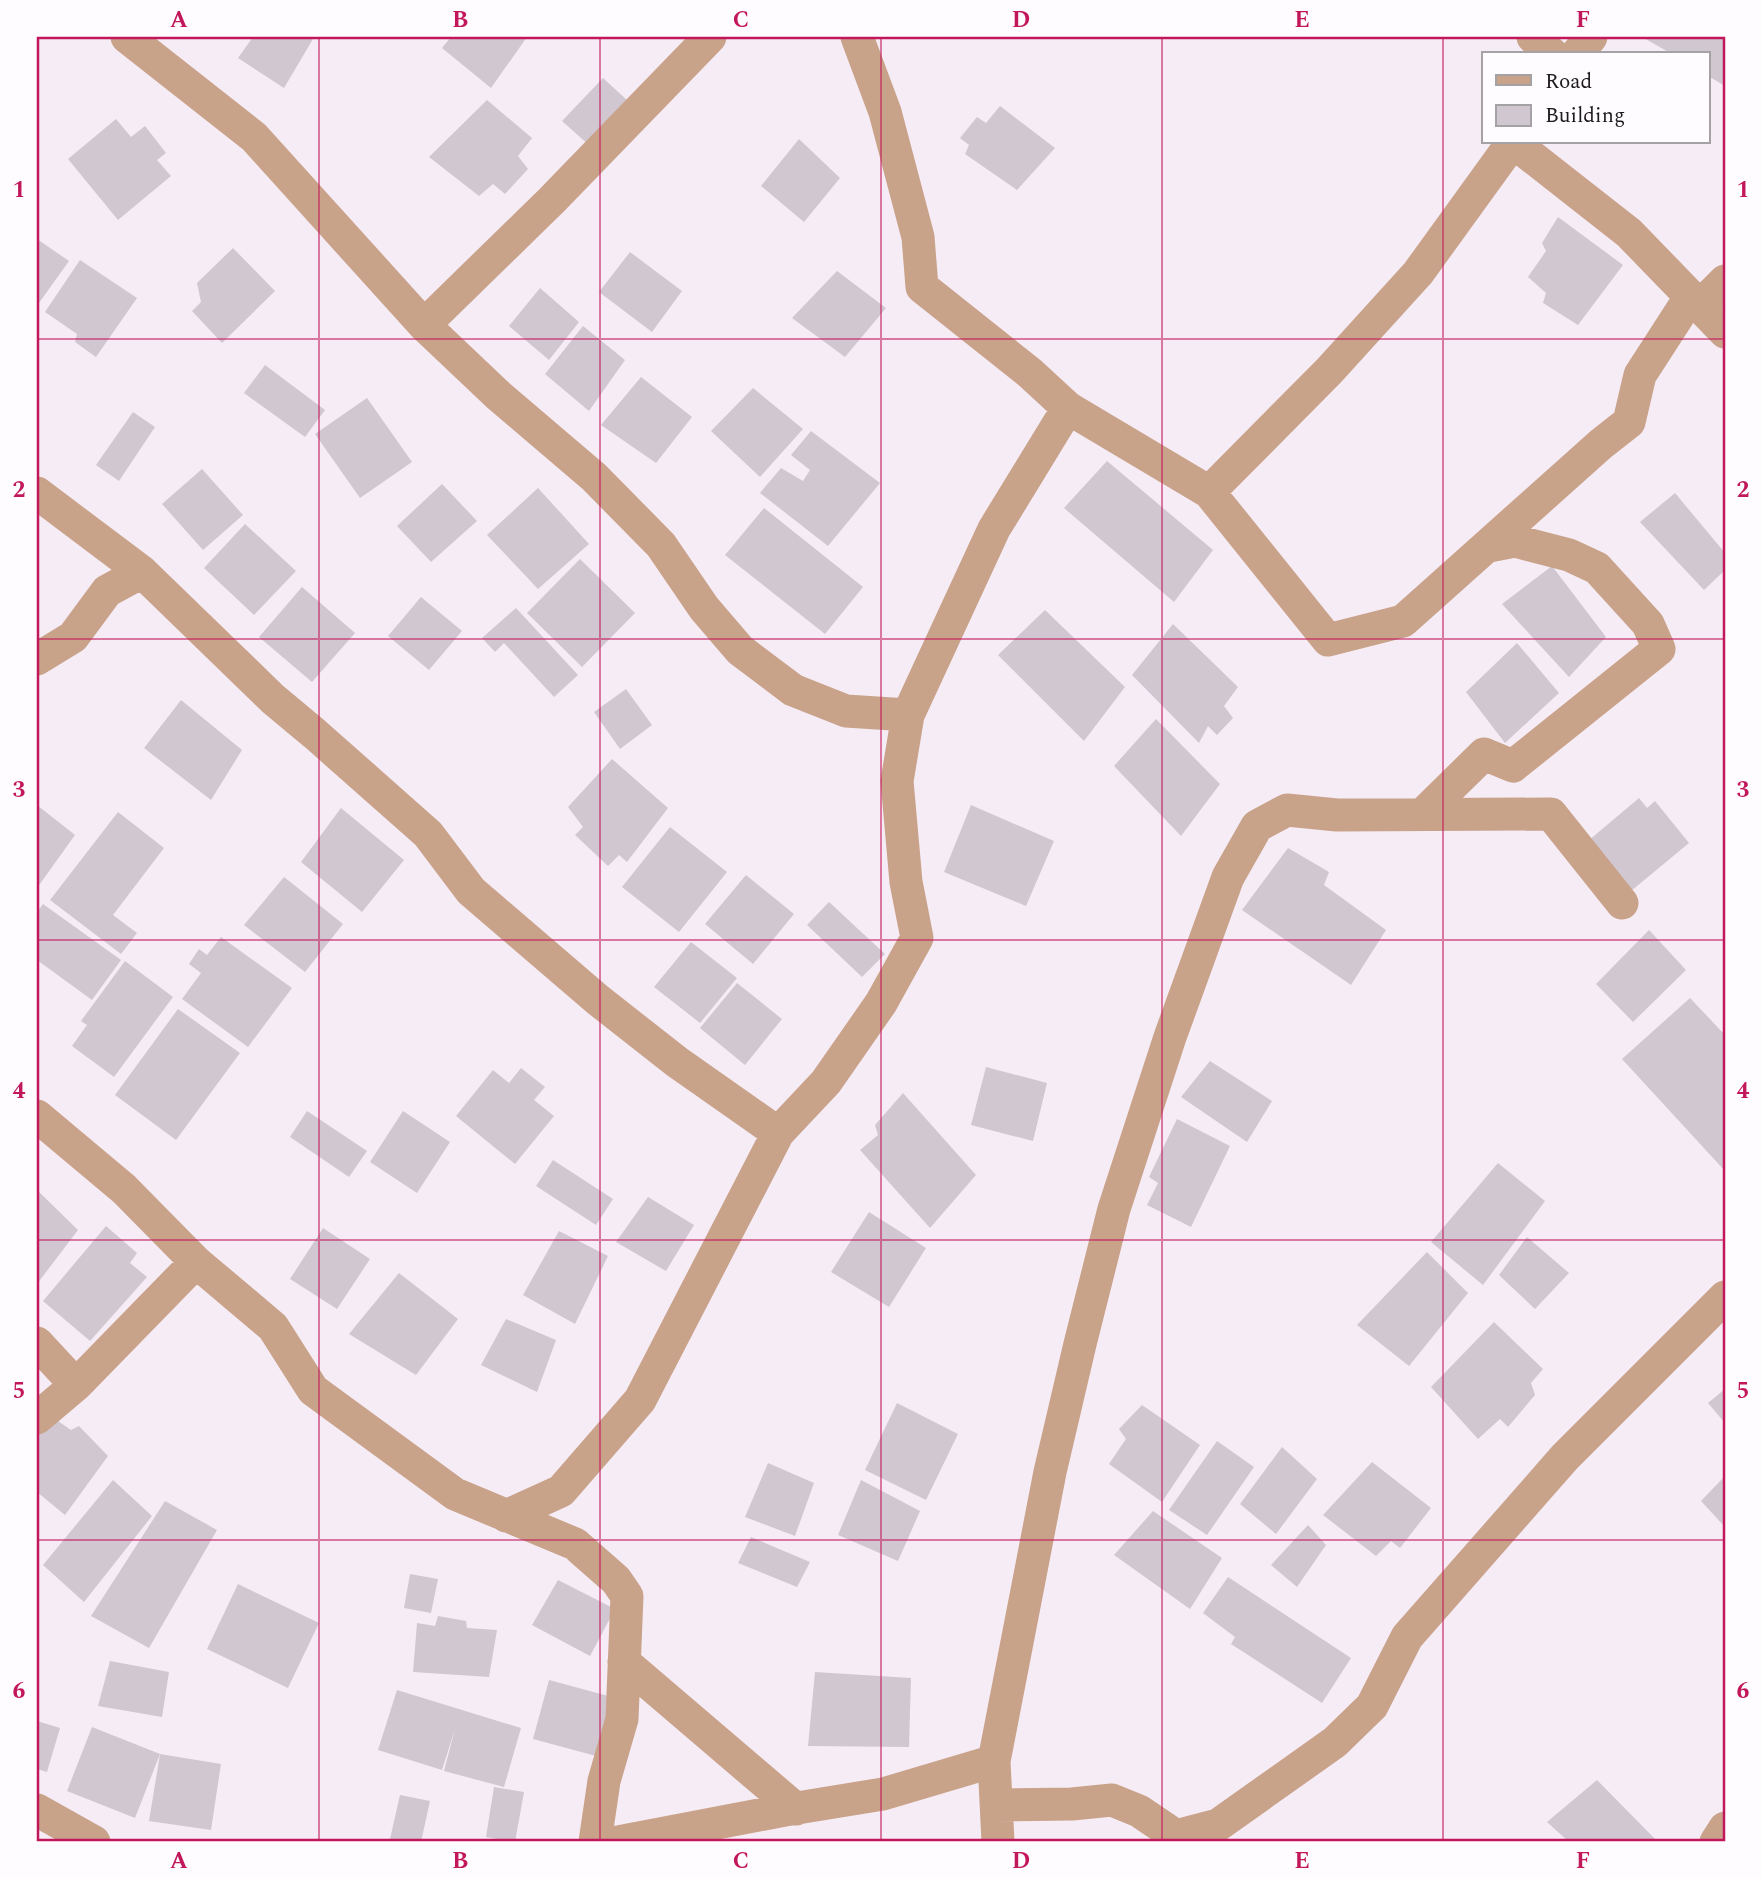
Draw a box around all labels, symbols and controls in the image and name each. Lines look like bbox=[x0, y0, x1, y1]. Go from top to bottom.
text: A bbox=[170, 3, 188, 38]
text: B bbox=[452, 3, 468, 38]
text: C bbox=[733, 3, 749, 38]
text: D bbox=[1012, 3, 1030, 38]
text: E bbox=[1294, 3, 1310, 38]
text: F bbox=[1576, 3, 1590, 38]
legend bbox=[1482, 52, 1710, 144]
text: Road bbox=[1545, 66, 1592, 98]
text: Building bbox=[1545, 100, 1625, 132]
text: 1 bbox=[13, 173, 25, 208]
text: 1 bbox=[1737, 173, 1749, 208]
text: 2 bbox=[13, 473, 26, 508]
text: 2 bbox=[1737, 473, 1750, 508]
text: 3 bbox=[13, 773, 26, 808]
text: 3 bbox=[1737, 773, 1750, 808]
text: 4 bbox=[13, 1074, 26, 1109]
text: 4 bbox=[1737, 1074, 1750, 1109]
text: 5 bbox=[13, 1374, 25, 1409]
text: 5 bbox=[1737, 1374, 1749, 1409]
text: 6 bbox=[13, 1674, 26, 1709]
text: 6 bbox=[1737, 1674, 1750, 1709]
text: A bbox=[170, 1844, 188, 1879]
text: B bbox=[452, 1844, 468, 1879]
text: C bbox=[733, 1844, 749, 1879]
text: D bbox=[1012, 1844, 1030, 1879]
text: E bbox=[1294, 1844, 1310, 1879]
text: F bbox=[1576, 1844, 1590, 1879]

